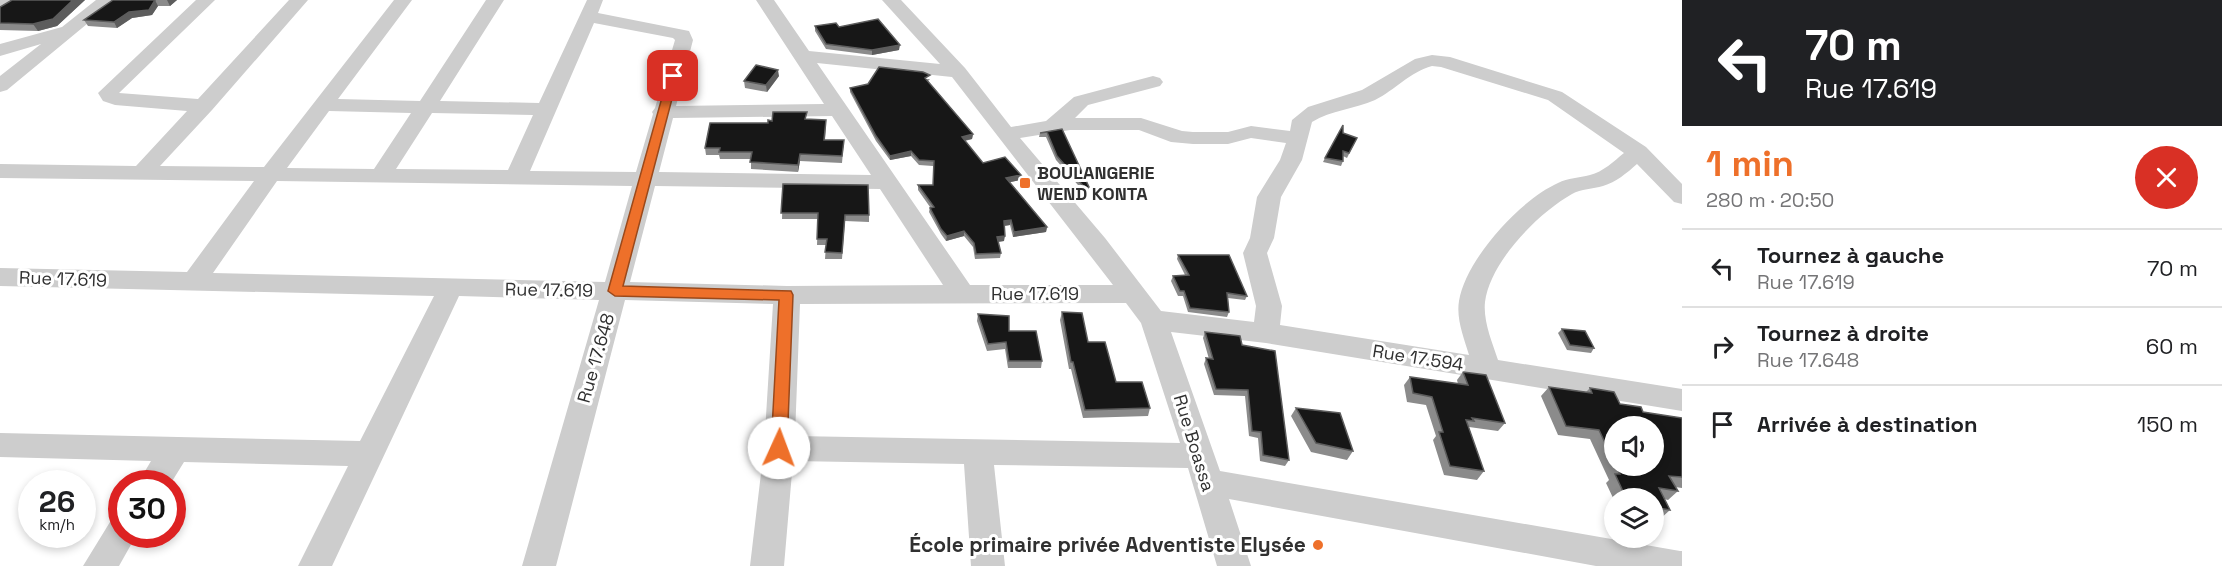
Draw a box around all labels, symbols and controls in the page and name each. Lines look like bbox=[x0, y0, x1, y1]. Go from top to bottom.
text: 70 m bbox=[1805, 19, 1902, 72]
icon: left bbox=[1706, 24, 1784, 102]
pin bbox=[647, 50, 698, 101]
icon: arrive bbox=[656, 59, 689, 92]
text: Rue 17.619 bbox=[1805, 71, 1937, 106]
text: 1 min bbox=[1706, 141, 1794, 187]
button: close bbox=[2135, 146, 2198, 209]
place label: BOULANGERIE WEND KONTA bbox=[1037, 161, 1154, 205]
marker: BOULANGERIE WEND KONTA bbox=[1018, 176, 1032, 190]
text: 280 m · 20:50 bbox=[1706, 187, 1834, 213]
text: Tournez à gauche bbox=[1757, 241, 1944, 269]
icon: left bbox=[1706, 252, 1739, 285]
text: 70 m bbox=[2147, 254, 2198, 282]
street label: Rue 17.619 bbox=[19, 265, 107, 292]
text: Rue 17.619 bbox=[1757, 269, 1855, 295]
street label: Rue 17.619 bbox=[505, 277, 593, 302]
street label: Rue 17.619 bbox=[991, 282, 1079, 305]
street label: Rue 17.648 bbox=[572, 310, 619, 405]
text: Tournez à droite bbox=[1757, 319, 1929, 347]
icon: right bbox=[1706, 330, 1739, 363]
text: 60 m bbox=[2146, 332, 2198, 360]
street label: Rue 17.594 bbox=[1371, 339, 1465, 376]
text: Rue 17.648 bbox=[1757, 347, 1859, 373]
street label: Rue Boassa bbox=[1169, 392, 1220, 494]
icon: arrive bbox=[1706, 408, 1739, 441]
text: Arrivée à destination bbox=[1757, 410, 1978, 438]
text: 150 m bbox=[2137, 410, 2198, 438]
position arrow bbox=[747, 416, 811, 480]
map controls bbox=[1604, 416, 1664, 548]
button: sound bbox=[1604, 416, 1664, 476]
speed limit sign: 30 bbox=[108, 470, 186, 548]
text: 26 bbox=[39, 482, 75, 521]
button: layers bbox=[1604, 488, 1664, 548]
text: km/h bbox=[39, 515, 75, 534]
place label: École primaire privée Adventiste Elysée bbox=[909, 531, 1306, 558]
marker: École primaire privée Adventiste Elysée bbox=[1311, 538, 1325, 552]

